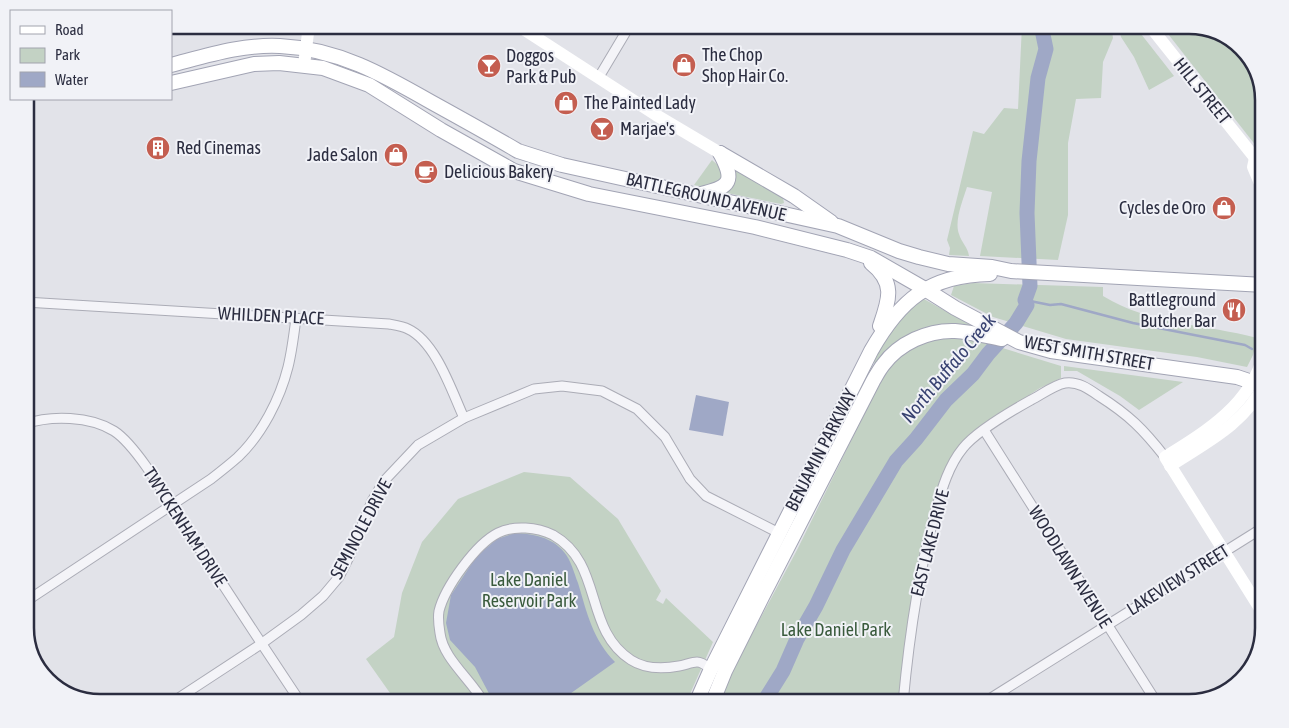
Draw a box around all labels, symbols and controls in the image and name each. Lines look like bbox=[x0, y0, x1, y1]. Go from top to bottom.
legend bbox=[10, 10, 172, 100]
text: Road bbox=[55, 21, 84, 38]
place label: The Chop Shop Hair Co. bbox=[702, 44, 788, 86]
place label: Doggos Park & Pub bbox=[506, 45, 576, 87]
text: Park bbox=[55, 46, 80, 63]
shop icon: The Chop Shop Hair Co. bbox=[671, 52, 697, 78]
bar icon: Doggos Park & Pub bbox=[476, 53, 502, 79]
street label: HILL STREET bbox=[1169, 53, 1236, 128]
text: Water bbox=[55, 71, 88, 88]
shop icon: The Painted Lady bbox=[553, 90, 579, 116]
place label: The Painted Lady bbox=[584, 92, 696, 113]
bar icon: Marjae's bbox=[589, 116, 615, 142]
place label: Marjae's bbox=[620, 118, 675, 139]
building icon: Red Cinemas bbox=[145, 135, 171, 161]
place label: Red Cinemas bbox=[176, 137, 261, 158]
shop icon: Jade Salon bbox=[383, 142, 409, 168]
place label: Jade Salon bbox=[307, 144, 378, 165]
cafe icon: Delicious Bakery bbox=[413, 159, 439, 185]
place label: Delicious Bakery bbox=[444, 161, 553, 182]
street label: BATTLEGROUND AVENUE bbox=[624, 168, 788, 225]
shop icon: Cycles de Oro bbox=[1211, 195, 1237, 221]
place label: Cycles de Oro bbox=[1119, 197, 1206, 218]
place label: Battleground Butcher Bar bbox=[1129, 289, 1217, 331]
restaurant icon: Battleground Butcher Bar bbox=[1221, 297, 1247, 323]
street label: WHILDEN PLACE bbox=[217, 302, 325, 329]
water label: North Buffalo Creek bbox=[896, 309, 1000, 427]
street label: WEST SMITH STREET bbox=[1023, 331, 1156, 374]
street label: BENJAMIN PARKWAY bbox=[781, 385, 860, 514]
street label: TWYCKENHAM DRIVE bbox=[139, 463, 232, 590]
street label: SEMINOLE DRIVE bbox=[325, 475, 396, 582]
street label: EAST LAKE DRIVE bbox=[906, 487, 953, 598]
street label: WOODLAWN AVENUE bbox=[1025, 502, 1116, 632]
street label: LAKEVIEW STREET bbox=[1123, 540, 1233, 619]
park label: Lake Daniel Reservoir Park bbox=[482, 569, 576, 611]
park label: Lake Daniel Park bbox=[781, 619, 891, 640]

